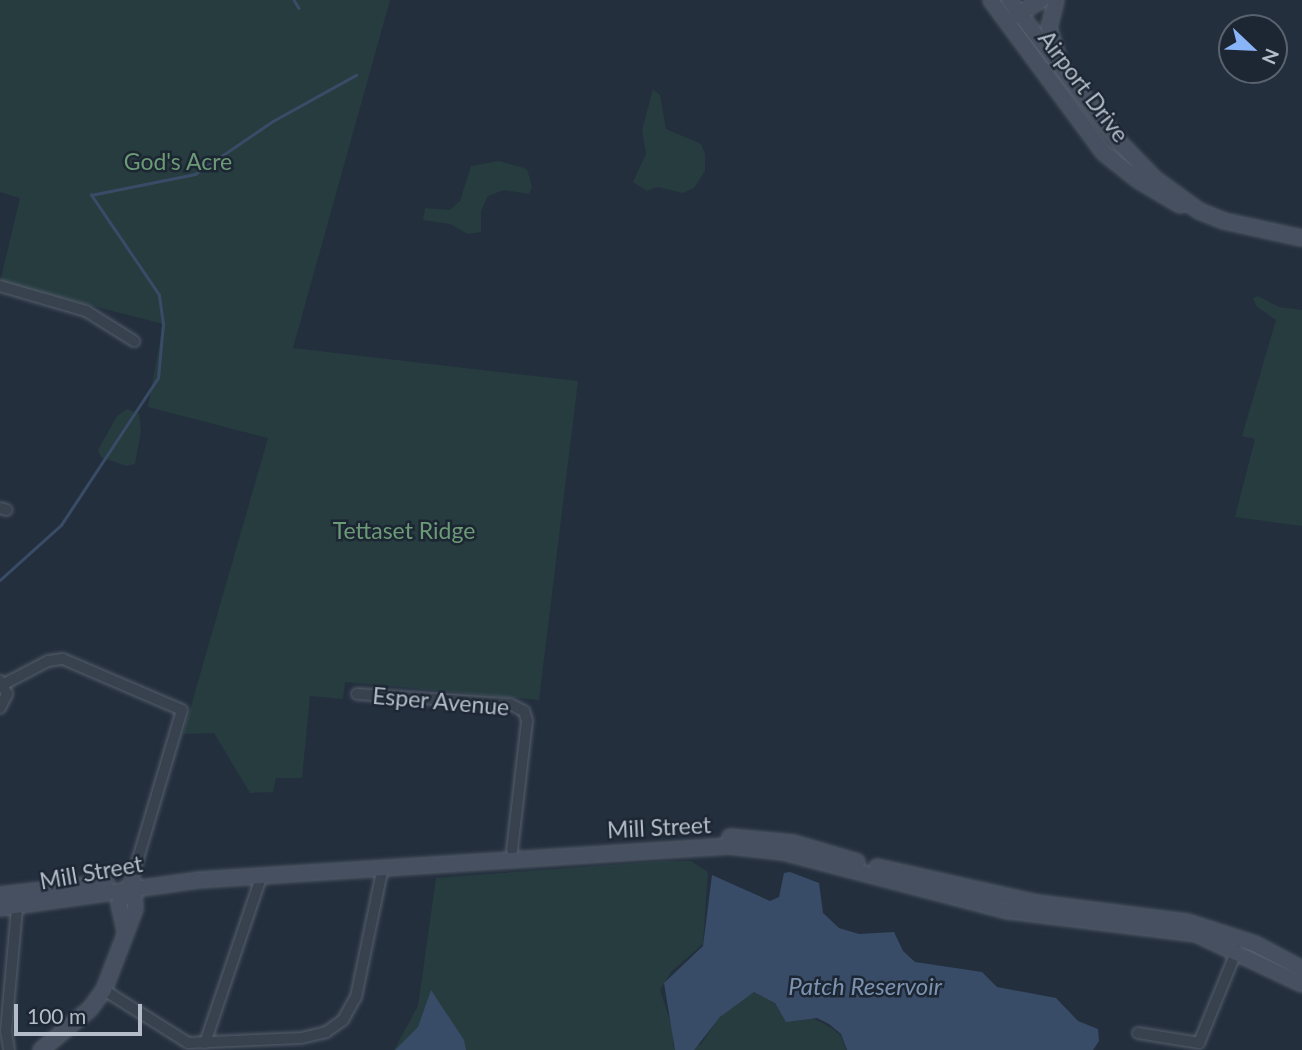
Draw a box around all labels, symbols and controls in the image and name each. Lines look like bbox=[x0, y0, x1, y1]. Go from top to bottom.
north arrow bbox=[1218, 14, 1288, 84]
street label: Airport Drive bbox=[1033, 25, 1135, 147]
text: N bbox=[1258, 45, 1284, 68]
park label: God's Acre bbox=[123, 147, 233, 175]
park label: Tettaset Ridge bbox=[333, 516, 475, 544]
street label: Esper Avenue bbox=[371, 681, 511, 721]
street label: Mill Street bbox=[606, 810, 712, 844]
street label: Mill Street bbox=[37, 849, 145, 895]
water label: Patch Reservoir bbox=[788, 972, 942, 1000]
scale bar bbox=[18, 990, 145, 1034]
text: 100 m bbox=[27, 1003, 86, 1028]

